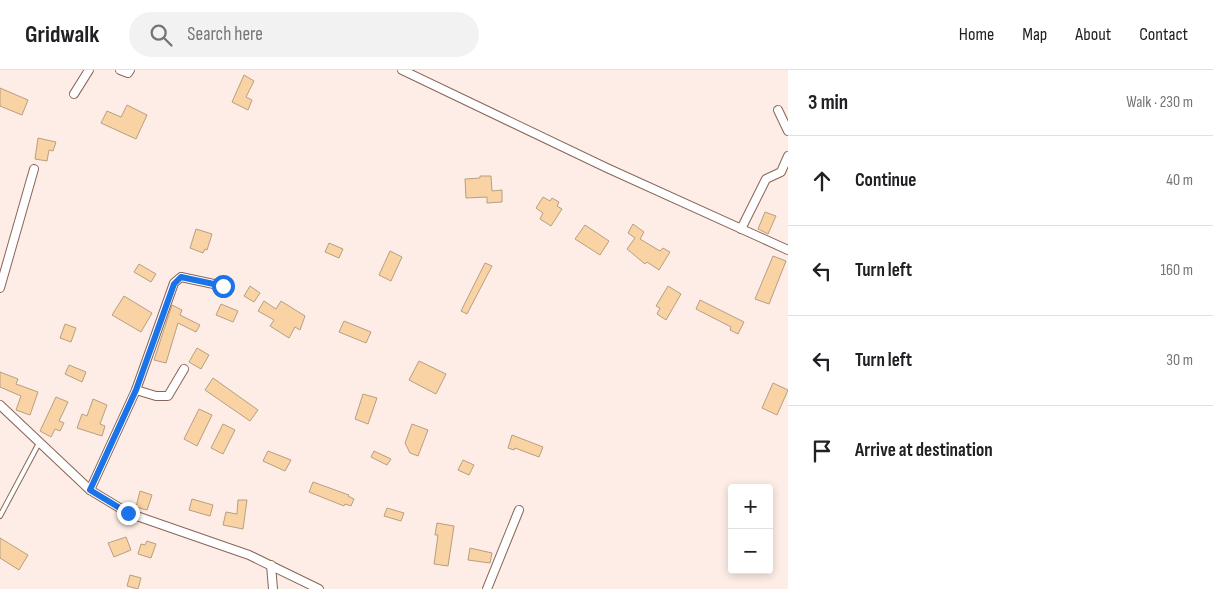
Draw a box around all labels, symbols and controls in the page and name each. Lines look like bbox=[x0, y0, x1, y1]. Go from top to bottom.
search box bbox=[129, 12, 479, 57]
text: Gridwalk bbox=[25, 20, 99, 49]
icon: search bbox=[147, 21, 175, 49]
text: Search here bbox=[187, 23, 263, 46]
text: Home bbox=[959, 24, 994, 45]
text: Map bbox=[1022, 24, 1047, 45]
text: About bbox=[1075, 24, 1111, 45]
text: Contact bbox=[1139, 24, 1188, 45]
text: 3 min bbox=[808, 90, 848, 115]
text: Walk · 230 m bbox=[1126, 93, 1193, 112]
icon: ahead bbox=[808, 167, 836, 195]
text: Continue bbox=[855, 169, 916, 192]
text: 40 m bbox=[1166, 171, 1193, 190]
icon: left bbox=[808, 257, 836, 285]
text: Turn left bbox=[855, 259, 912, 282]
text: 160 m bbox=[1160, 261, 1193, 280]
route start bbox=[212, 275, 235, 298]
icon: left bbox=[808, 347, 836, 375]
text: Turn left bbox=[855, 349, 912, 372]
text: 30 m bbox=[1166, 351, 1193, 370]
icon: arrive bbox=[808, 437, 836, 465]
text: Arrive at destination bbox=[855, 439, 993, 462]
map controls bbox=[728, 484, 773, 574]
button: + bbox=[728, 484, 773, 529]
route end bbox=[117, 502, 140, 525]
button: − bbox=[728, 529, 773, 574]

